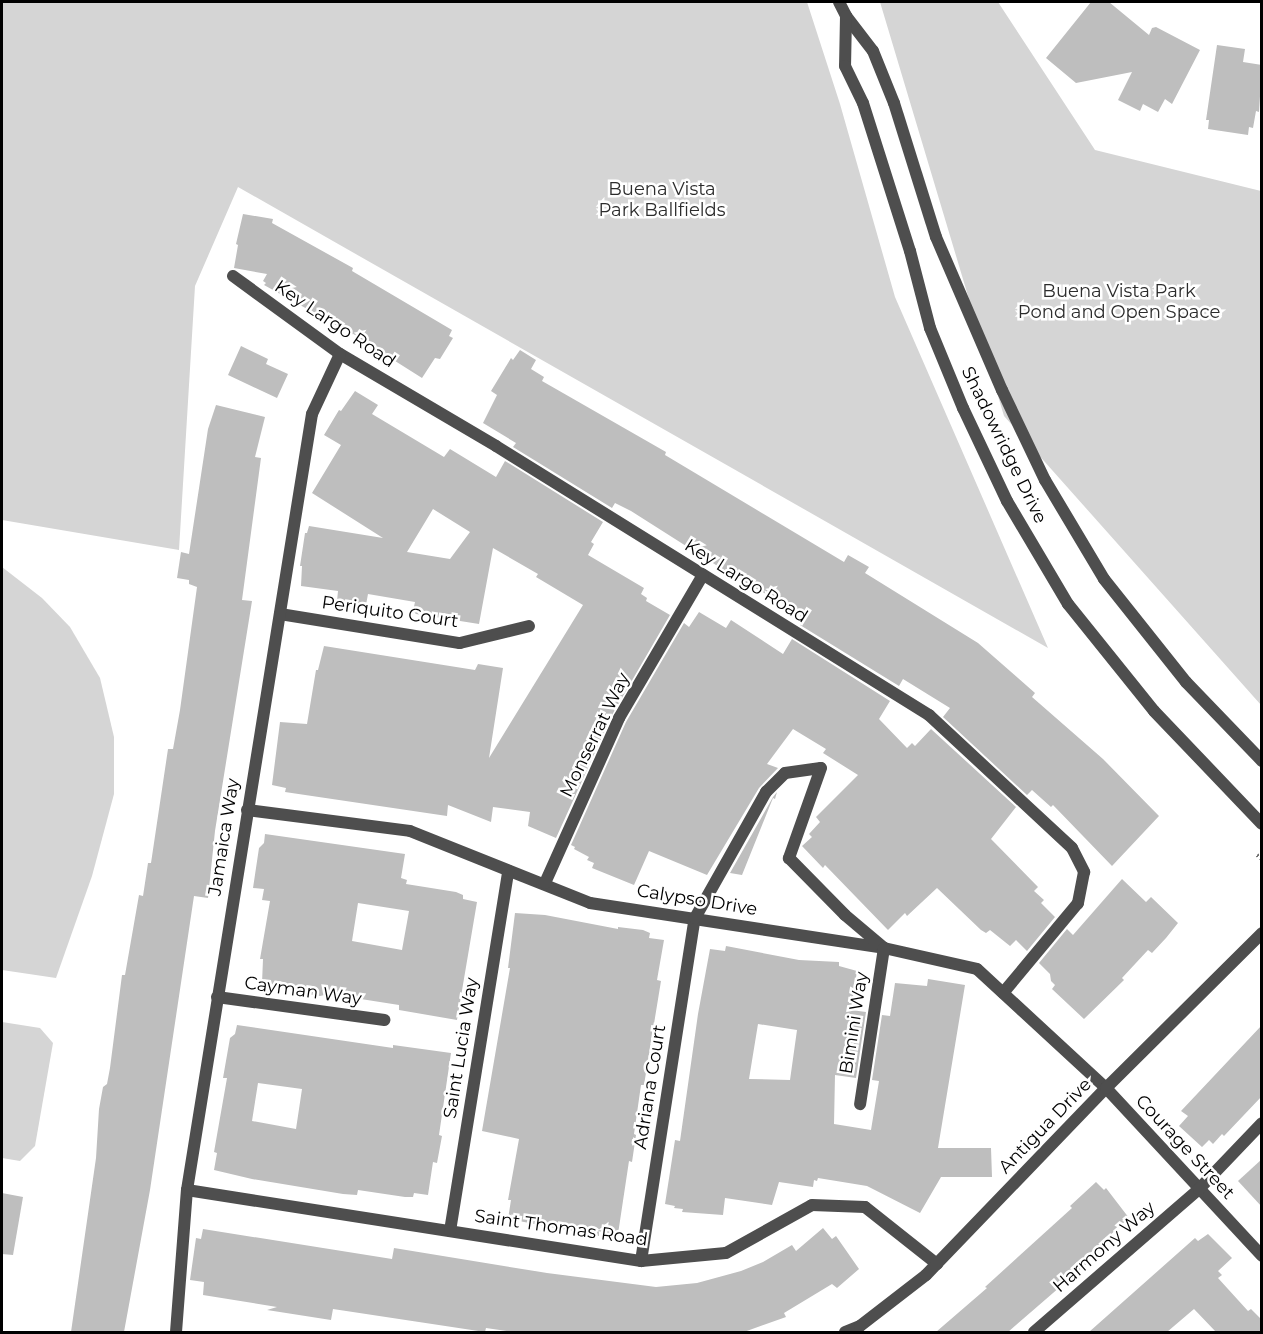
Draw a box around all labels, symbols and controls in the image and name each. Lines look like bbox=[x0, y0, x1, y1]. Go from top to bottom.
park label: Buena Vista Park Ballfields bbox=[598, 179, 726, 222]
street label: Key Largo Road bbox=[270, 276, 400, 372]
park label: Buena Vista Park Pond and Open Space bbox=[1018, 281, 1220, 324]
street label: Shadowridge Drive bbox=[957, 363, 1051, 527]
street label: Key Largo Road bbox=[680, 534, 812, 628]
street label: Periquito Court bbox=[320, 592, 460, 632]
street label: Monserrat Way bbox=[556, 669, 634, 801]
street label: Jamaica Way bbox=[204, 777, 244, 897]
street label: Calypso Drive bbox=[635, 880, 759, 920]
street label: Bimini Way bbox=[835, 970, 873, 1076]
street label: Cayman Way bbox=[243, 972, 363, 1010]
street label: Saint Lucia Way bbox=[439, 976, 483, 1120]
street label: Adriana Court bbox=[630, 1023, 670, 1151]
street label: Antigua Drive bbox=[994, 1074, 1096, 1178]
street label: Courage Street bbox=[1131, 1090, 1239, 1204]
street label: Harmony Way bbox=[1049, 1197, 1159, 1297]
street label: Saint Thomas Road bbox=[473, 1205, 649, 1251]

